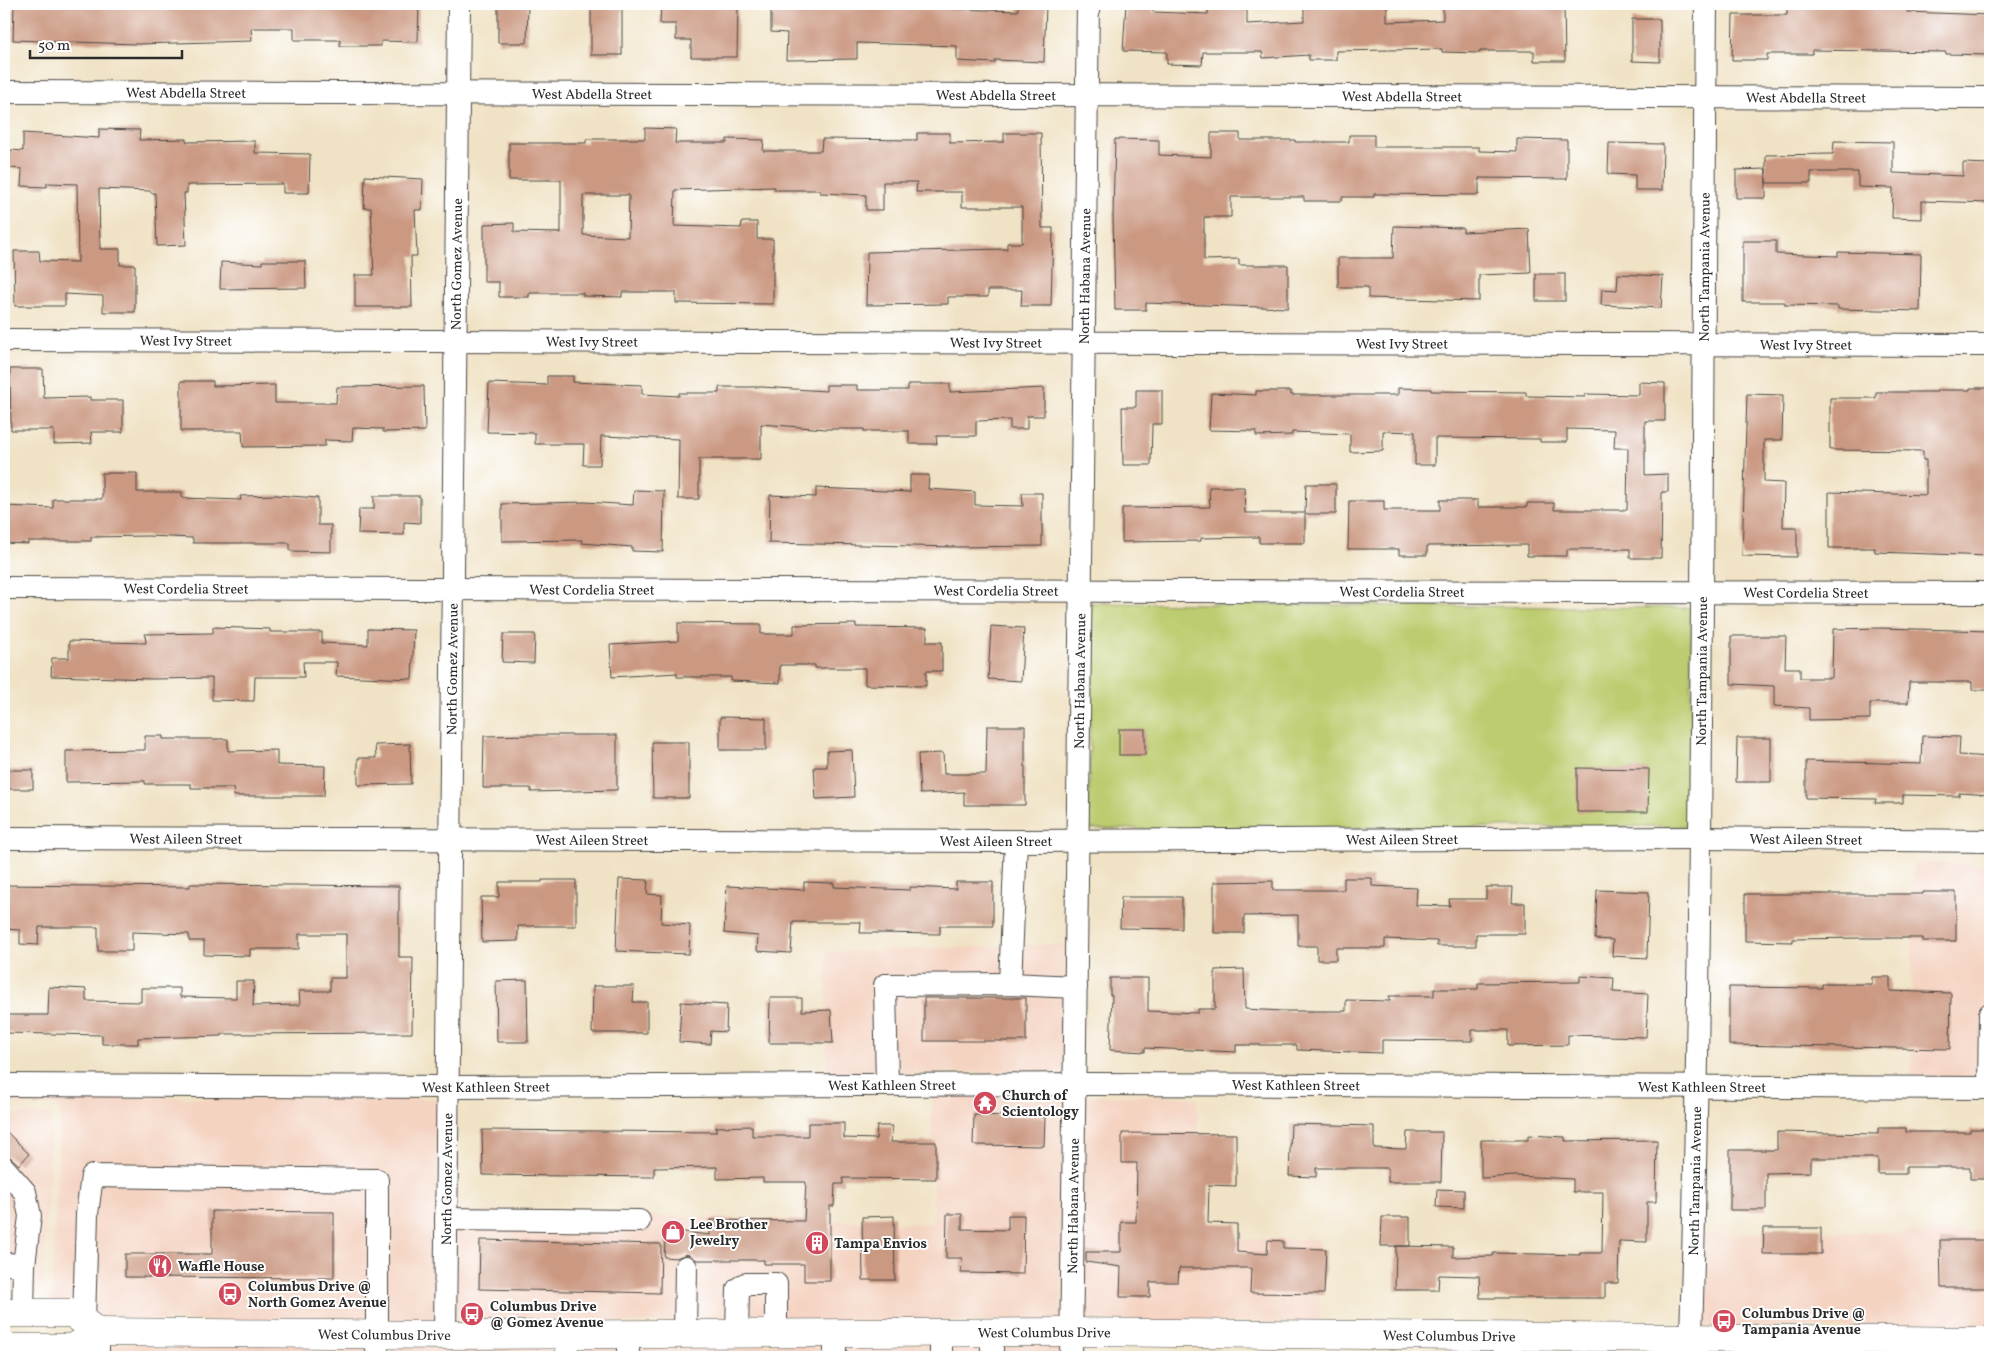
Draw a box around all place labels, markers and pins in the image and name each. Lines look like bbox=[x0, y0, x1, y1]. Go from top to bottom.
place label: Church of Scientology bbox=[1002, 1087, 1079, 1122]
temple icon: Church of Scientology bbox=[972, 1090, 998, 1116]
place label: Lee Brother Jewelry bbox=[689, 1216, 768, 1251]
shop icon: Lee Brother Jewelry bbox=[660, 1219, 686, 1245]
building icon: Tampa Envios bbox=[804, 1230, 830, 1256]
place label: Tampa Envios bbox=[834, 1235, 927, 1254]
restaurant icon: Waffle House bbox=[147, 1253, 173, 1279]
place label: Waffle House bbox=[178, 1258, 265, 1277]
place label: Columbus Drive @ North Gomez Avenue bbox=[248, 1278, 387, 1313]
bus stop icon: Columbus Drive @ North Gomez Avenue bbox=[217, 1281, 243, 1307]
place label: Columbus Drive @ Gomez Avenue bbox=[490, 1298, 604, 1333]
bus stop icon: Columbus Drive @ Gomez Avenue bbox=[459, 1301, 485, 1327]
place label: Columbus Drive @ Tampania Avenue bbox=[1742, 1305, 1865, 1340]
bus stop icon: Columbus Drive @ Tampania Avenue bbox=[1711, 1308, 1737, 1334]

